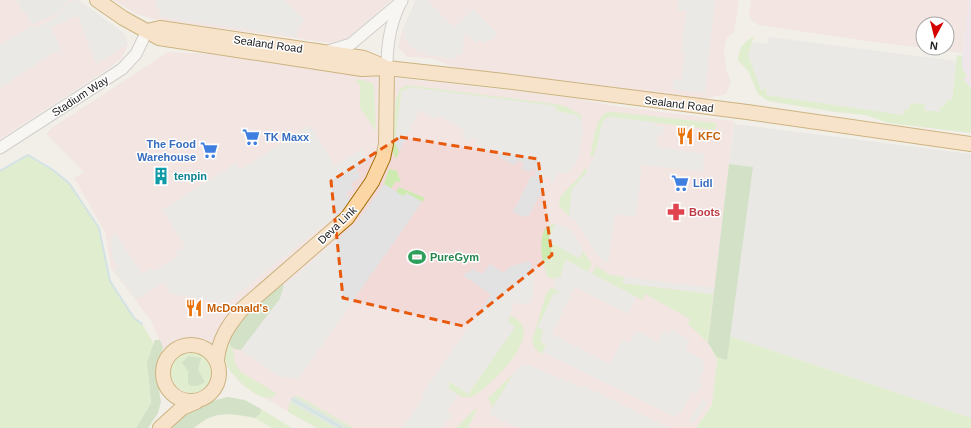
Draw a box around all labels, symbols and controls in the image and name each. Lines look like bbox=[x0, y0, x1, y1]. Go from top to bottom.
north arrow bbox=[915, 16, 955, 56]
street label: Sealand Road bbox=[233, 33, 303, 55]
text: N bbox=[929, 39, 938, 52]
street label: Stadium Way bbox=[49, 73, 111, 119]
street label: Sealand Road bbox=[644, 94, 714, 114]
restaurant icon: KFC bbox=[675, 126, 695, 146]
supermarket icon: TK Maxx bbox=[241, 127, 261, 147]
place label: KFC bbox=[698, 130, 721, 142]
place label: TK Maxx bbox=[264, 131, 310, 143]
place label: The Food Warehouse bbox=[137, 138, 196, 163]
supermarket icon: The Food Warehouse bbox=[199, 140, 219, 160]
building icon: tenpin bbox=[151, 166, 171, 186]
place label: tenpin bbox=[174, 170, 207, 182]
supermarket icon: Lidl bbox=[670, 173, 690, 193]
place label: Lidl bbox=[693, 177, 713, 189]
pharmacy icon: Boots bbox=[666, 202, 686, 222]
street label: Deva Link bbox=[315, 203, 359, 246]
place label: Boots bbox=[689, 206, 720, 218]
sports icon: PureGym bbox=[407, 247, 427, 267]
place label: PureGym bbox=[430, 251, 479, 263]
restaurant icon: McDonald's bbox=[184, 298, 204, 318]
place label: McDonald's bbox=[207, 302, 268, 314]

